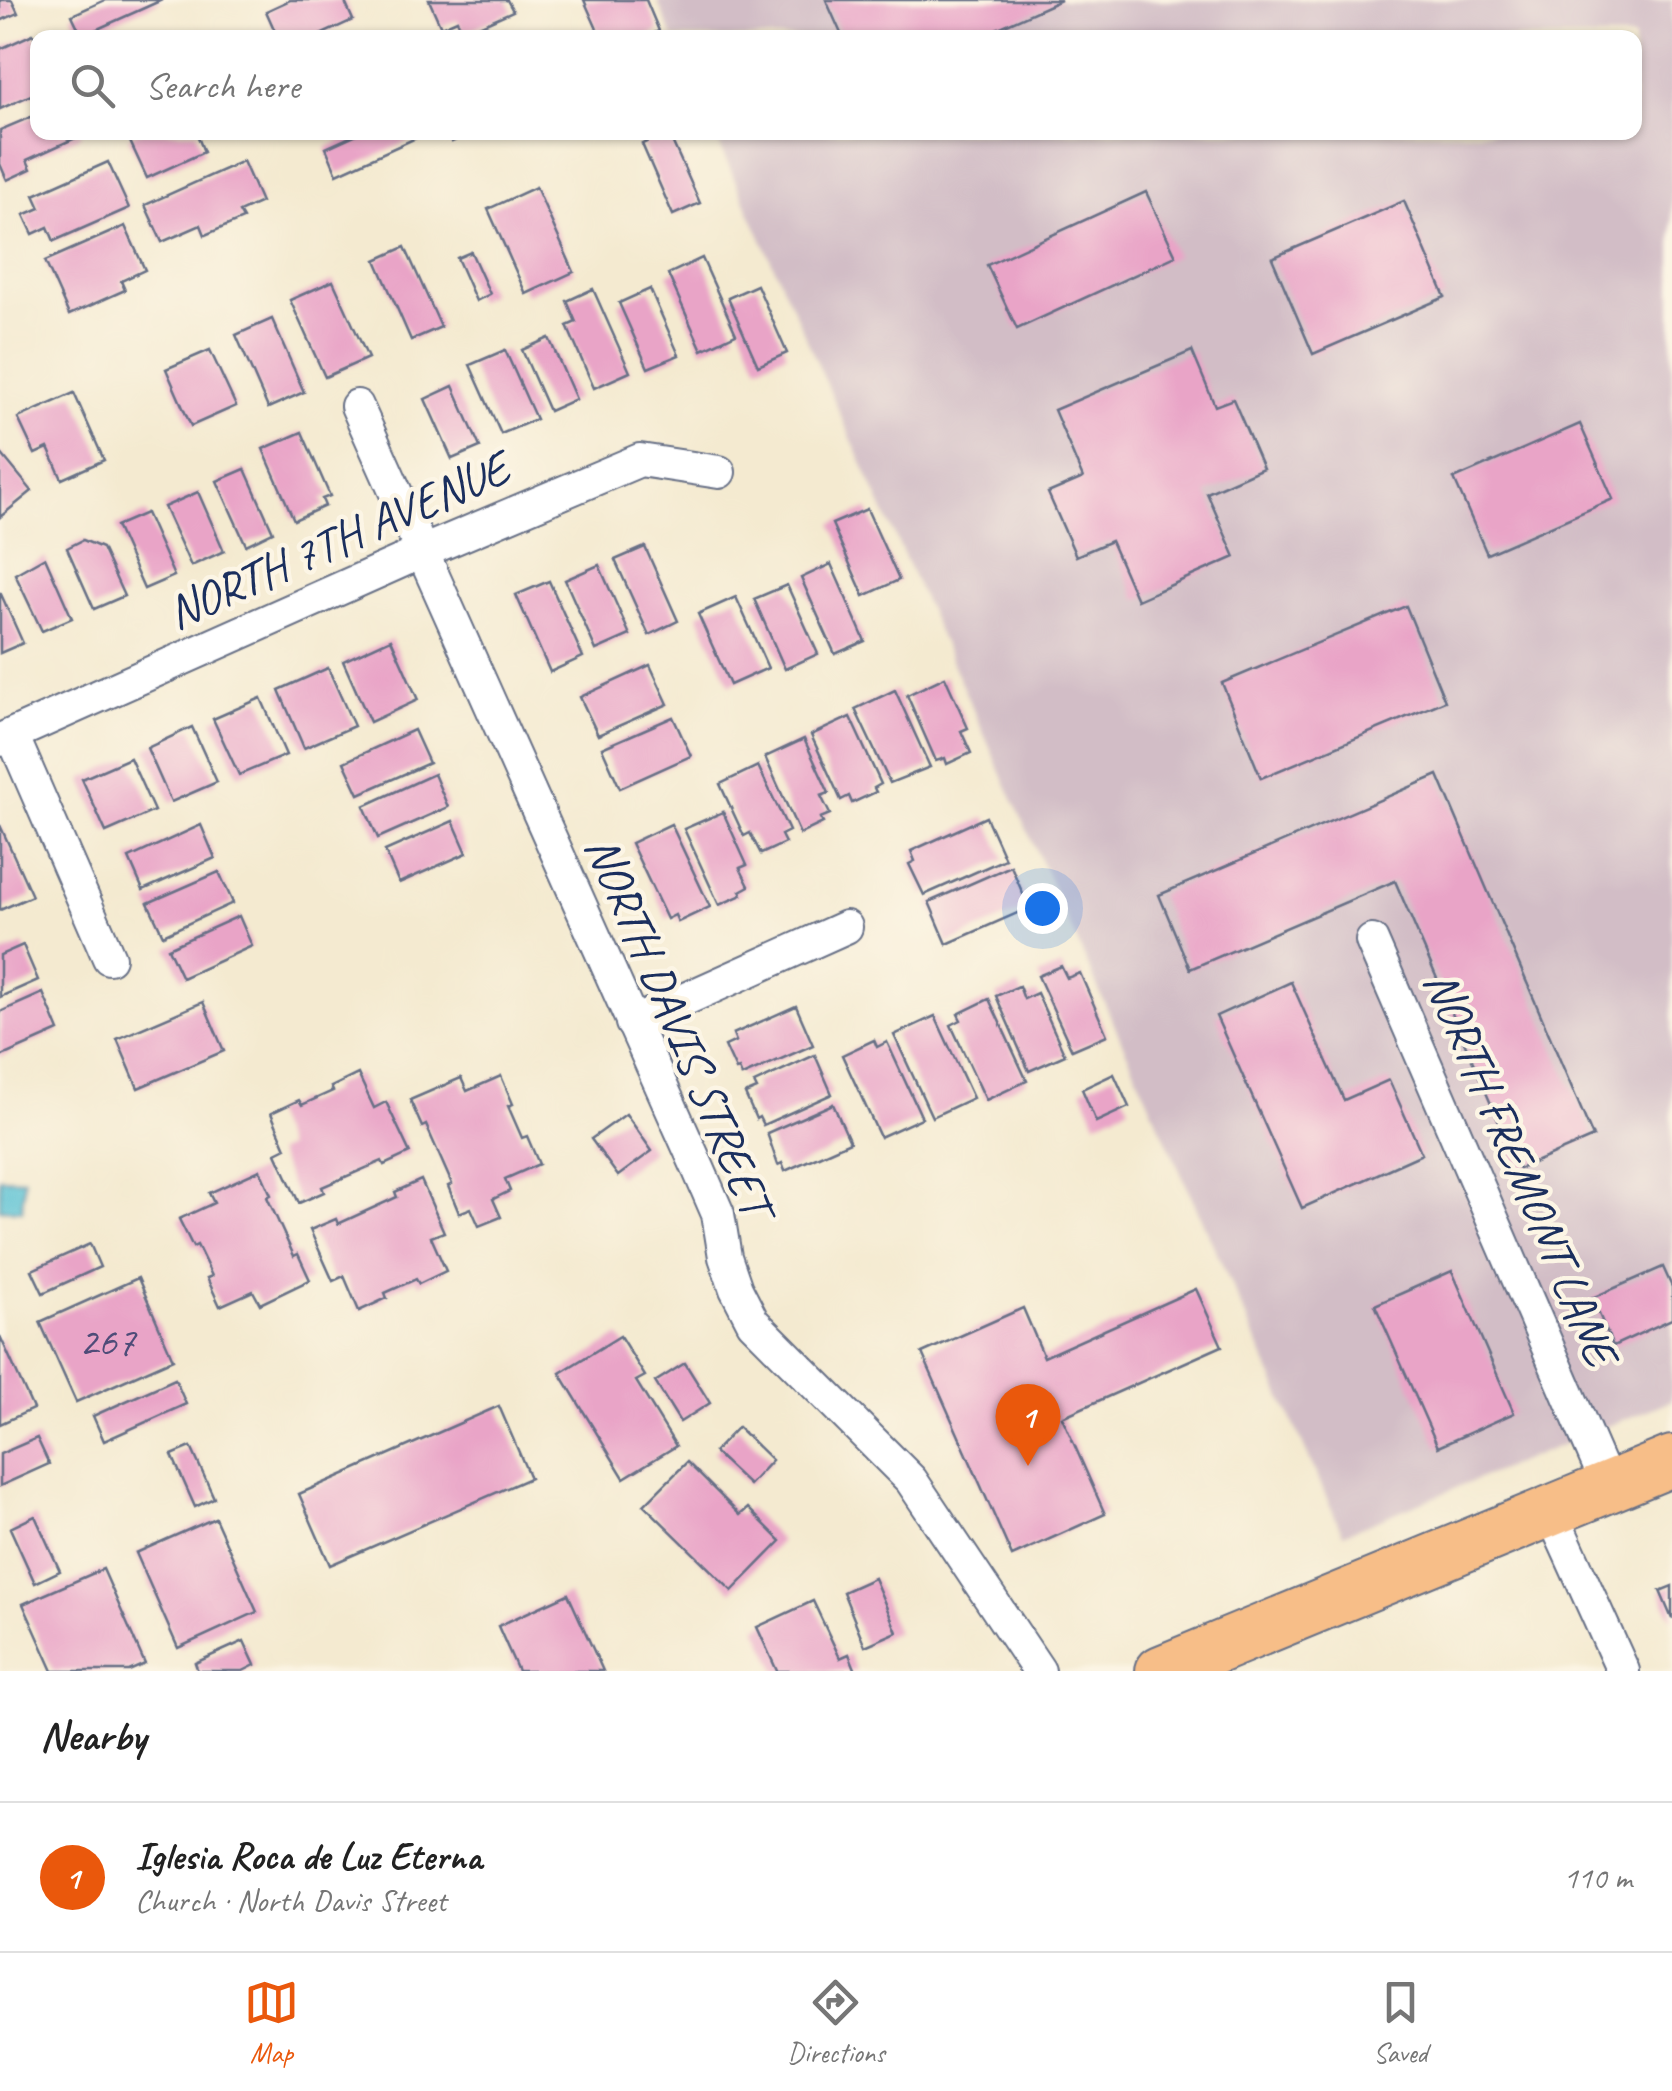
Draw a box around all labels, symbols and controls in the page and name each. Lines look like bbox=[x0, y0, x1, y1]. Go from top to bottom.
search box bbox=[30, 30, 1642, 140]
icon: search bbox=[65, 58, 120, 113]
text: Search here bbox=[145, 62, 300, 109]
street label: NORTH 7TH AVENUE bbox=[157, 435, 523, 642]
street label: NORTH DAVIS STREET bbox=[572, 827, 790, 1234]
your location bbox=[1017, 883, 1068, 934]
street label: NORTH FREMONT LANE bbox=[1411, 961, 1633, 1379]
house number: 267 bbox=[79, 1315, 137, 1368]
pin: 1 bbox=[996, 1384, 1060, 1466]
text: Nearby bbox=[40, 1710, 146, 1763]
text: Iglesia Roca de Luz Eterna bbox=[135, 1833, 482, 1880]
text: 1 bbox=[65, 1857, 80, 1898]
text: 110 m bbox=[1563, 1857, 1632, 1898]
text: Church · North Davis Street bbox=[135, 1880, 446, 1921]
tab: Map bbox=[244, 1975, 299, 2070]
tab: Directions bbox=[787, 1975, 885, 2070]
tab: Saved bbox=[1373, 1975, 1428, 2070]

